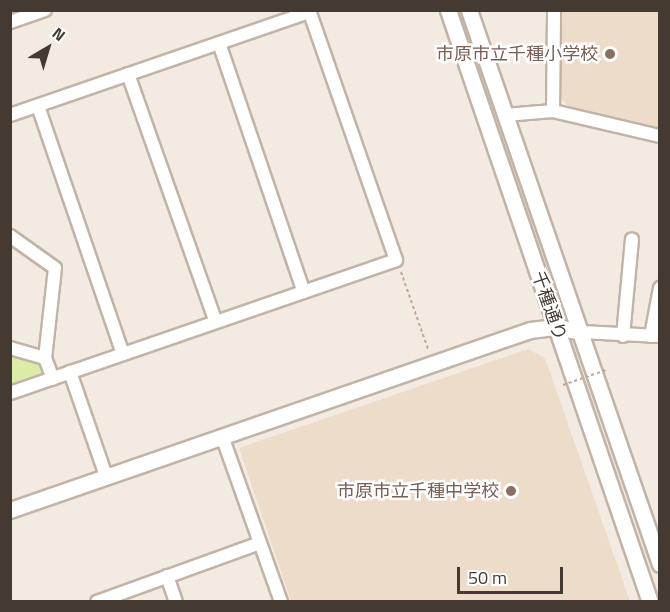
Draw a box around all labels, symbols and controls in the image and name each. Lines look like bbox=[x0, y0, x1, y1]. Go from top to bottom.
north arrow bbox=[18, 18, 78, 78]
text: N bbox=[47, 21, 71, 47]
place label: 市原市立千種小学校 bbox=[436, 43, 598, 65]
marker: 市原市立千種小学校 bbox=[603, 47, 617, 61]
street label: 千種通り bbox=[527, 268, 571, 344]
place label: 市原市立千種中学校 bbox=[337, 480, 499, 502]
marker: 市原市立千種中学校 bbox=[504, 484, 518, 498]
scale bar bbox=[460, 555, 566, 593]
text: 50 m bbox=[468, 564, 507, 591]

